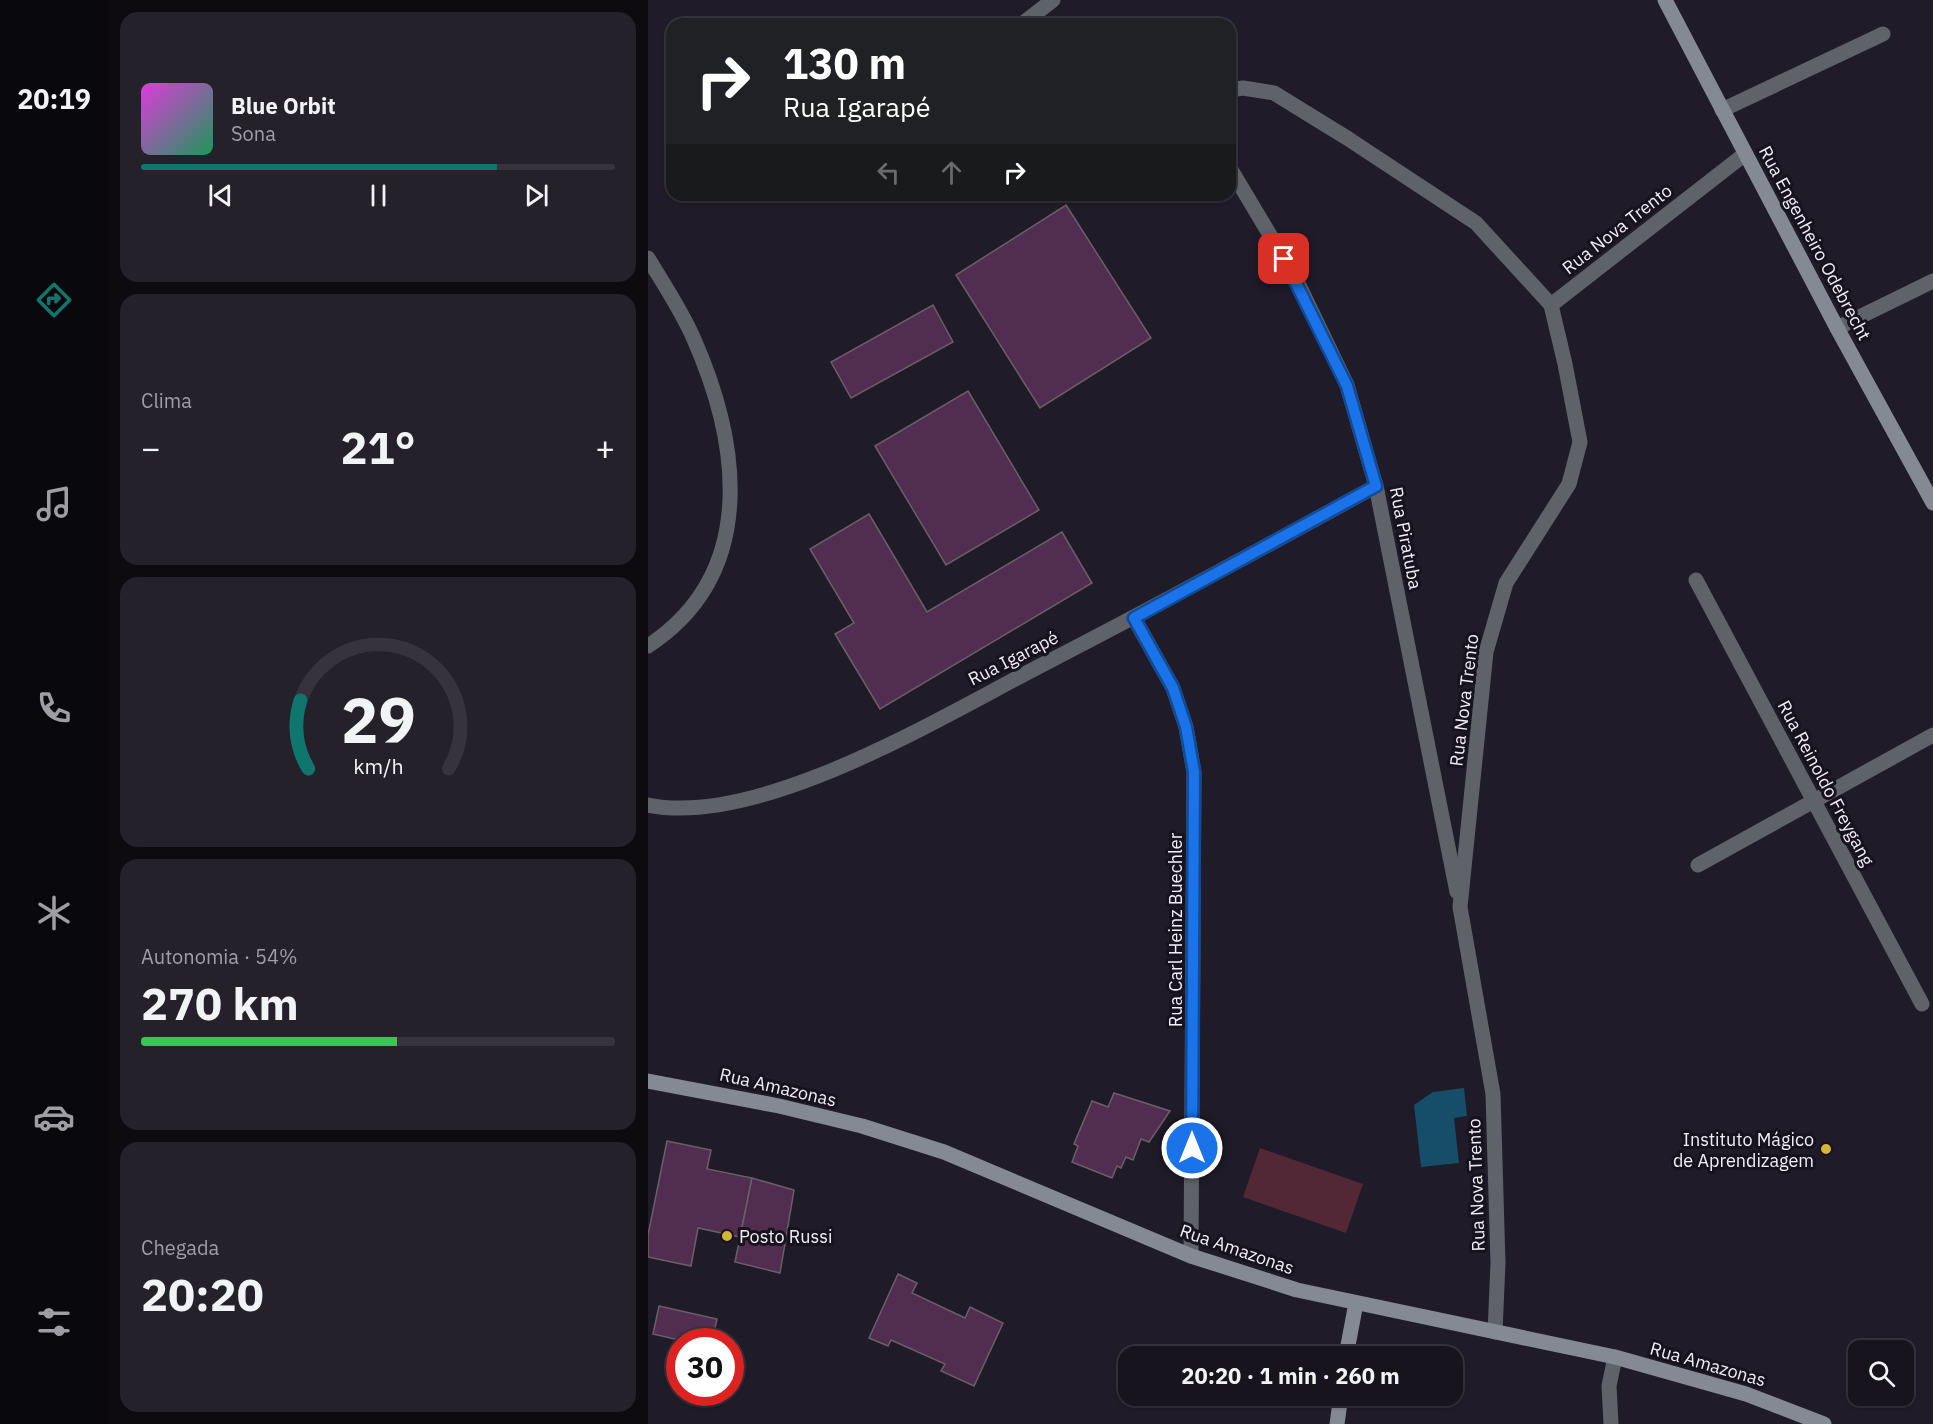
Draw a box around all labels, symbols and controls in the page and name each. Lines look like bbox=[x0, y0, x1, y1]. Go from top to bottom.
text: 130 m bbox=[783, 36, 906, 91]
icon: right bbox=[684, 42, 762, 120]
text: 20:19 bbox=[17, 81, 91, 116]
text: Rua Igarapé bbox=[783, 89, 931, 124]
text: Blue Orbit bbox=[231, 91, 336, 120]
text: Sona bbox=[231, 120, 276, 147]
street label: Rua Engenheiro Odebrecht bbox=[1754, 142, 1876, 344]
icon: left bbox=[872, 156, 905, 189]
icon: ahead bbox=[935, 156, 968, 189]
icon: right bbox=[998, 156, 1031, 189]
icon: previous bbox=[204, 179, 237, 212]
icon: pause bbox=[362, 179, 395, 212]
icon: next bbox=[520, 179, 553, 212]
street label: Rua Nova Trento bbox=[1557, 179, 1677, 279]
pin bbox=[1258, 233, 1309, 284]
icon: arrive bbox=[1267, 242, 1300, 275]
icon: directions bbox=[33, 279, 75, 321]
text: Clima bbox=[141, 387, 192, 414]
text: 21° bbox=[340, 418, 416, 476]
text: − bbox=[141, 426, 161, 469]
text: + bbox=[595, 426, 615, 469]
icon: music bbox=[33, 483, 75, 525]
street label: Rua Piratuba bbox=[1385, 485, 1427, 591]
street label: Rua Igarapé bbox=[964, 625, 1062, 691]
street label: Rua Nova Trento bbox=[1444, 632, 1484, 768]
text: 29 bbox=[341, 679, 415, 760]
icon: phone bbox=[33, 687, 75, 729]
street label: Rua Reinoldo Freygang bbox=[1773, 696, 1880, 870]
text: km/h bbox=[353, 752, 403, 780]
street label: Rua Carl Heinz Buechler bbox=[1164, 832, 1187, 1027]
icon: climate bbox=[33, 892, 75, 934]
text: Autonomia · 54% bbox=[141, 943, 298, 970]
text: 270 km bbox=[141, 974, 299, 1032]
street label: Rua Amazonas bbox=[717, 1062, 839, 1112]
icon: car bbox=[33, 1096, 75, 1138]
position arrow bbox=[1160, 1116, 1224, 1180]
street label: Rua Nova Trento bbox=[1462, 1118, 1490, 1252]
place label: Instituto Mágico de Aprendizagem bbox=[1673, 1128, 1814, 1172]
marker: Instituto Mágico de Aprendizagem bbox=[1819, 1142, 1833, 1156]
street label: Rua Amazonas bbox=[1177, 1219, 1297, 1279]
place label: Posto Russi bbox=[739, 1225, 833, 1248]
marker: Posto Russi bbox=[720, 1229, 734, 1243]
text: Chegada bbox=[141, 1234, 219, 1261]
text: 20:20 bbox=[141, 1265, 264, 1323]
icon: filters bbox=[33, 1301, 75, 1343]
speed limit sign: 30 bbox=[666, 1328, 744, 1406]
street label: Rua Amazonas bbox=[1647, 1336, 1769, 1392]
map controls bbox=[1848, 1340, 1914, 1406]
button: search bbox=[1848, 1340, 1914, 1406]
text: 20:20 · 1 min · 260 m bbox=[1181, 1361, 1400, 1390]

